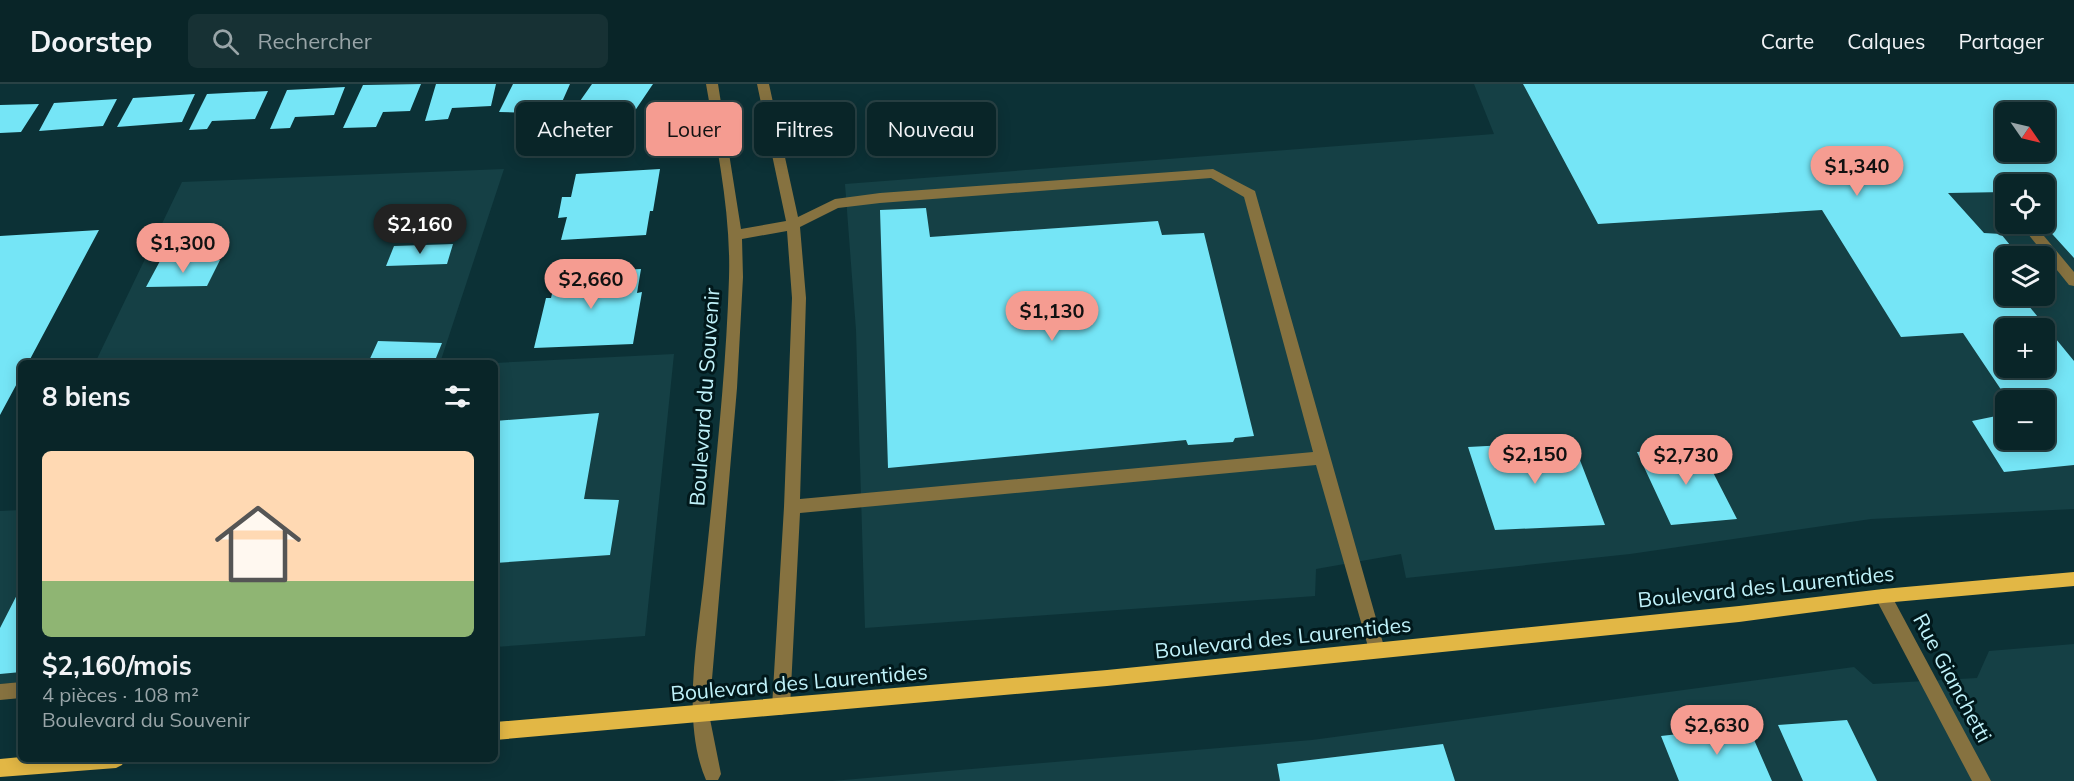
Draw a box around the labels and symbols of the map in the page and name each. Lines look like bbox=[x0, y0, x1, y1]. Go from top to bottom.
north arrow bbox=[1995, 102, 2055, 162]
pin: $1,340 bbox=[1808, 146, 1906, 197]
pin: $2,160 bbox=[371, 204, 469, 255]
pin: $1,300 bbox=[134, 223, 232, 274]
pin: $2,660 bbox=[542, 259, 640, 310]
street label: Boulevard du Souvenir bbox=[683, 287, 725, 507]
pin: $1,130 bbox=[1003, 291, 1101, 342]
pin: $2,150 bbox=[1486, 434, 1584, 485]
pin: $2,730 bbox=[1637, 435, 1735, 486]
street label: Boulevard des Laurentides bbox=[1636, 560, 1895, 612]
street label: Rue Gianchetti bbox=[1908, 609, 1998, 746]
street label: Boulevard des Laurentides bbox=[1153, 611, 1412, 663]
street label: Boulevard des Laurentides bbox=[669, 658, 928, 706]
pin: $2,630 bbox=[1668, 705, 1766, 756]

